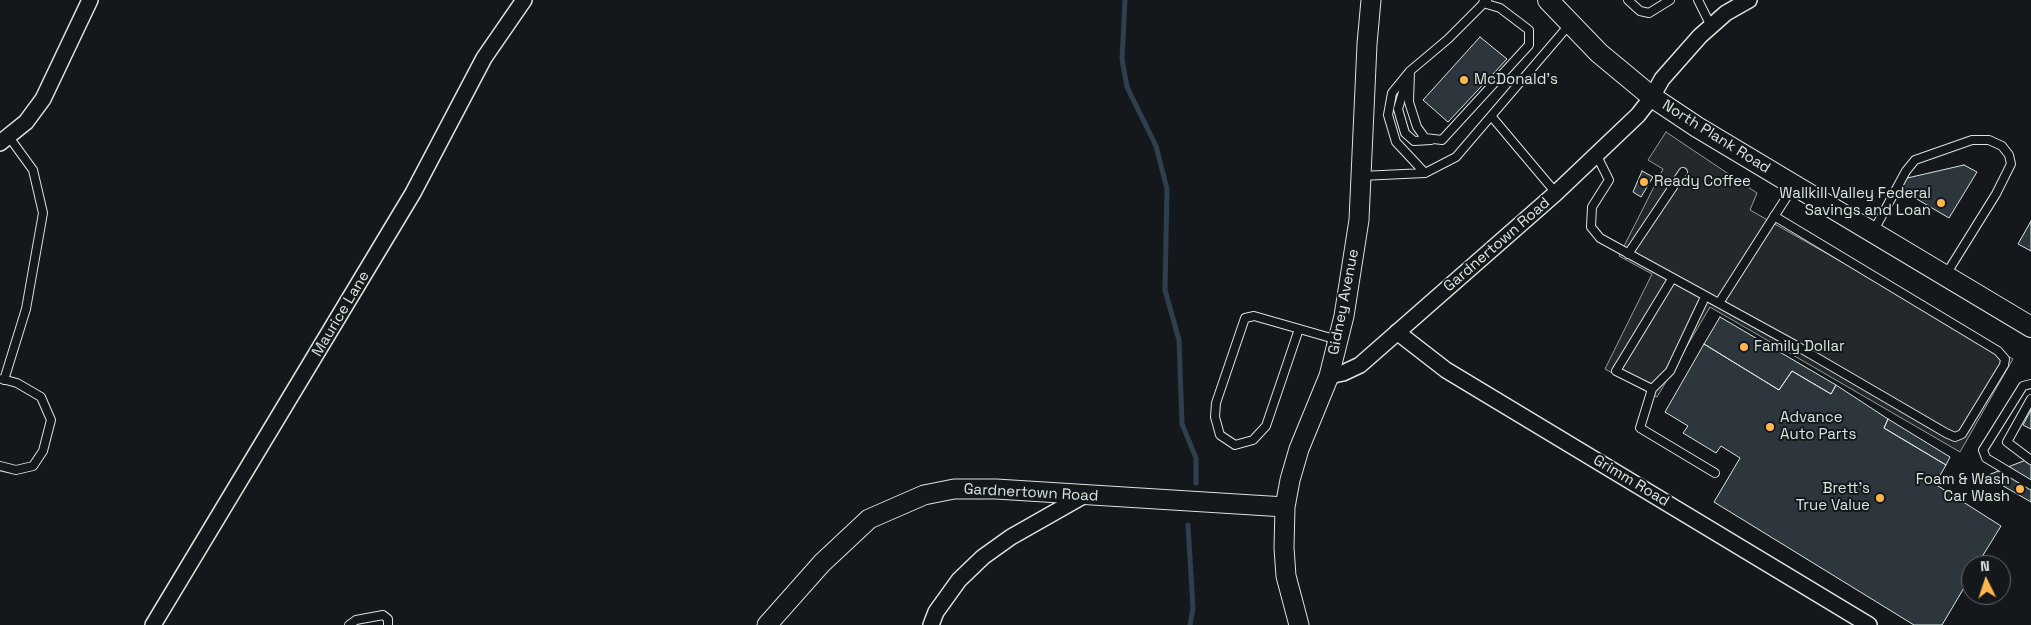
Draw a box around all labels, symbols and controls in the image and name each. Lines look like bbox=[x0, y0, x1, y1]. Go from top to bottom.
place label: McDonald's bbox=[1474, 71, 1558, 89]
marker: McDonald's bbox=[1458, 74, 1470, 86]
street label: North Plank Road bbox=[1659, 96, 1773, 178]
place label: Ready Coffee bbox=[1654, 173, 1751, 191]
marker: Ready Coffee bbox=[1638, 176, 1650, 188]
place label: Wallkill Valley Federal Savings and Loan bbox=[1779, 185, 1931, 220]
street label: Gardnertown Road bbox=[1440, 194, 1554, 296]
marker: Wallkill Valley Federal Savings and Loan bbox=[1935, 197, 1947, 209]
street label: Gidney Avenue bbox=[1325, 248, 1363, 356]
street label: Maurice Lane bbox=[308, 268, 374, 360]
place label: Family Dollar bbox=[1754, 338, 1845, 356]
marker: Family Dollar bbox=[1738, 341, 1750, 353]
place label: Advance Auto Parts bbox=[1780, 409, 1856, 444]
marker: Advance Auto Parts bbox=[1764, 421, 1776, 433]
street label: Grimm Road bbox=[1590, 451, 1672, 511]
place label: Foam & Wash Car Wash bbox=[1916, 471, 2010, 506]
street label: Gardnertown Road bbox=[963, 480, 1099, 506]
place label: Brett's True Value bbox=[1796, 480, 1870, 515]
marker: Foam & Wash Car Wash bbox=[2014, 483, 2026, 495]
marker: Brett's True Value bbox=[1874, 492, 1886, 504]
north arrow bbox=[1961, 555, 2011, 605]
text: N bbox=[1980, 557, 1990, 575]

